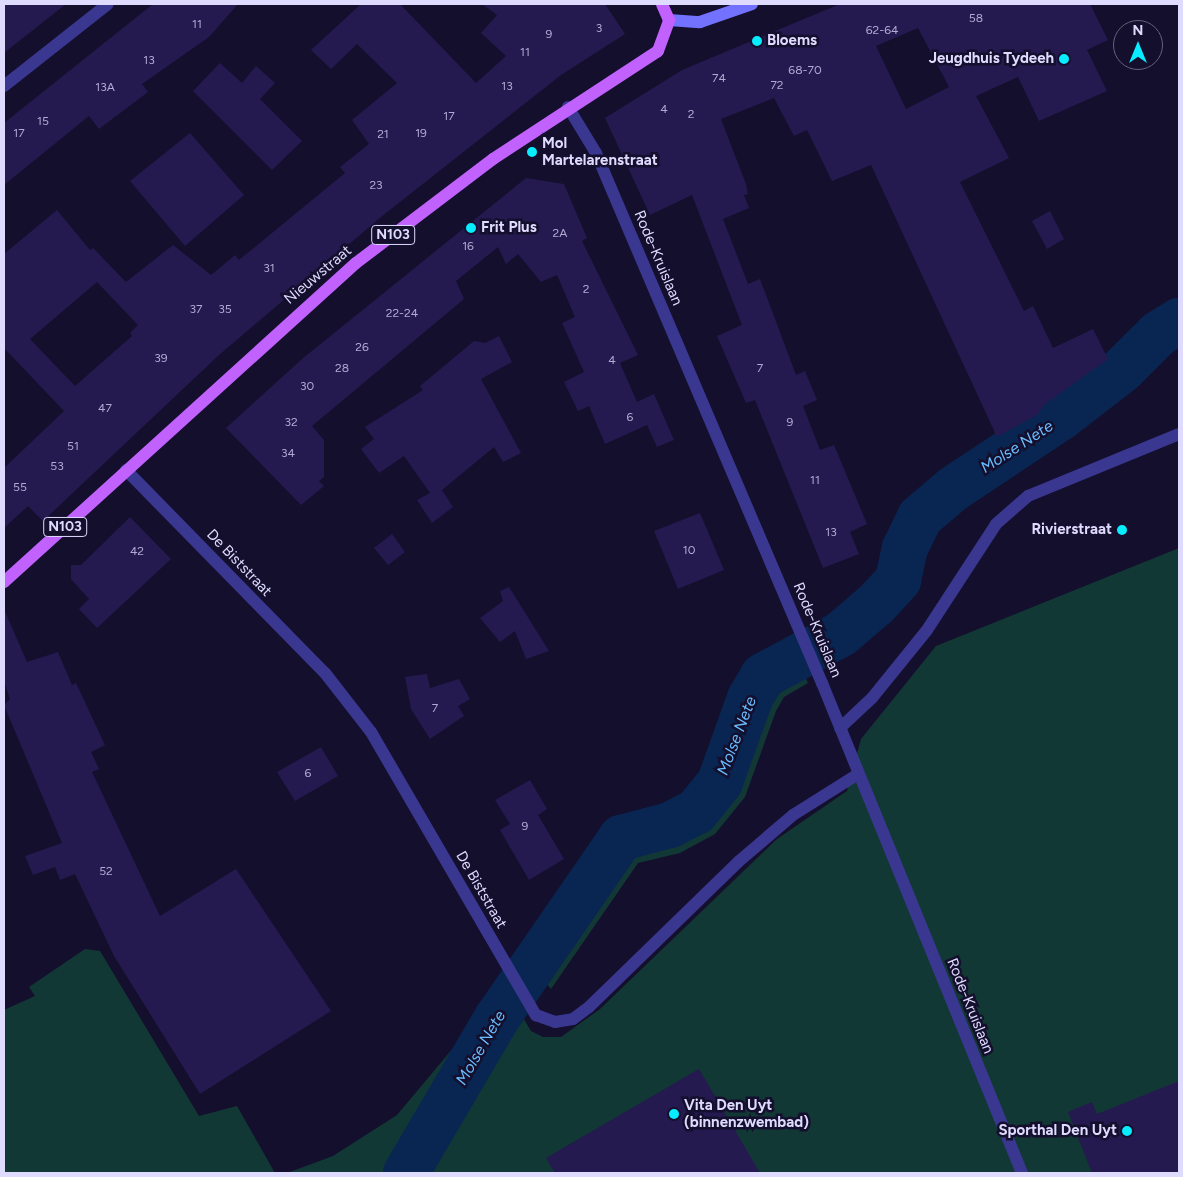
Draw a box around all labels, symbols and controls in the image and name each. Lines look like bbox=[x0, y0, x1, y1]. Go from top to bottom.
house number: 58 bbox=[969, 12, 983, 26]
house number: 11 bbox=[192, 18, 202, 32]
north arrow bbox=[1113, 20, 1163, 70]
house number: 3 bbox=[596, 22, 602, 36]
text: N bbox=[1133, 22, 1143, 39]
house number: 62-64 bbox=[866, 24, 898, 38]
house number: 9 bbox=[546, 28, 552, 42]
place label: Bloems bbox=[767, 32, 817, 50]
marker: Bloems bbox=[751, 35, 763, 47]
house number: 11 bbox=[520, 46, 530, 60]
place label: Jeugdhuis Tydeeh bbox=[929, 50, 1054, 68]
marker: Jeugdhuis Tydeeh bbox=[1058, 53, 1070, 65]
house number: 13 bbox=[143, 54, 155, 68]
house number: 68-70 bbox=[788, 64, 822, 78]
house number: 74 bbox=[712, 72, 726, 86]
house number: 72 bbox=[770, 79, 784, 93]
house number: 13 bbox=[501, 80, 513, 94]
house number: 13A bbox=[95, 81, 115, 95]
house number: 4 bbox=[660, 103, 668, 117]
house number: 2 bbox=[688, 108, 694, 122]
house number: 17 bbox=[443, 110, 455, 124]
house number: 15 bbox=[37, 115, 49, 129]
house number: 17 bbox=[13, 127, 25, 141]
house number: 19 bbox=[415, 127, 427, 141]
house number: 21 bbox=[377, 128, 389, 142]
place label: Mol Martelarenstraat bbox=[542, 134, 658, 169]
marker: Mol Martelarenstraat bbox=[526, 146, 538, 158]
house number: 23 bbox=[369, 179, 383, 193]
street label: Rode-Kruislaan bbox=[630, 208, 686, 308]
place label: Frit Plus bbox=[481, 219, 537, 237]
marker: Frit Plus bbox=[465, 222, 477, 234]
road number: N103 bbox=[370, 224, 416, 246]
house number: 2A bbox=[553, 227, 567, 241]
house number: 16 bbox=[462, 240, 474, 254]
street label: Nieuwstraat bbox=[281, 242, 355, 308]
house number: 31 bbox=[263, 262, 275, 276]
house number: 2 bbox=[583, 283, 589, 297]
house number: 37 bbox=[190, 303, 202, 317]
house number: 35 bbox=[218, 303, 232, 317]
house number: 22-24 bbox=[386, 307, 418, 321]
house number: 26 bbox=[355, 341, 369, 355]
house number: 39 bbox=[154, 352, 168, 366]
house number: 4 bbox=[608, 354, 616, 368]
house number: 28 bbox=[335, 362, 349, 376]
house number: 7 bbox=[757, 362, 763, 376]
house number: 30 bbox=[300, 380, 314, 394]
house number: 47 bbox=[98, 402, 112, 416]
house number: 6 bbox=[627, 411, 633, 425]
house number: 32 bbox=[284, 416, 298, 430]
house number: 9 bbox=[787, 416, 793, 430]
water label: Molse Nete bbox=[977, 416, 1057, 478]
house number: 51 bbox=[67, 440, 79, 454]
house number: 34 bbox=[281, 447, 295, 461]
house number: 53 bbox=[50, 460, 64, 474]
house number: 11 bbox=[810, 474, 820, 488]
house number: 55 bbox=[13, 481, 27, 495]
road number: N103 bbox=[42, 516, 88, 538]
place label: Rivierstraat bbox=[1031, 521, 1112, 539]
marker: Rivierstraat bbox=[1116, 524, 1128, 536]
street label: De Biststraat bbox=[203, 526, 275, 600]
house number: 13 bbox=[825, 526, 837, 540]
house number: 10 bbox=[683, 544, 695, 558]
house number: 42 bbox=[130, 545, 144, 559]
street label: Rode-Kruislaan bbox=[789, 580, 845, 680]
water label: Molse Nete bbox=[713, 694, 761, 778]
house number: 7 bbox=[432, 702, 438, 716]
house number: 6 bbox=[305, 767, 311, 781]
house number: 9 bbox=[522, 820, 528, 834]
street label: De Biststraat bbox=[452, 848, 510, 932]
house number: 52 bbox=[99, 865, 113, 879]
street label: Rode-Kruislaan bbox=[943, 956, 997, 1056]
water label: Molse Nete bbox=[452, 1007, 510, 1089]
place label: Vita Den Uyt (binnenzwembad) bbox=[684, 1096, 809, 1131]
marker: Vita Den Uyt (binnenzwembad) bbox=[668, 1108, 680, 1120]
place label: Sporthal Den Uyt bbox=[999, 1122, 1117, 1140]
marker: Sporthal Den Uyt bbox=[1121, 1125, 1133, 1137]

